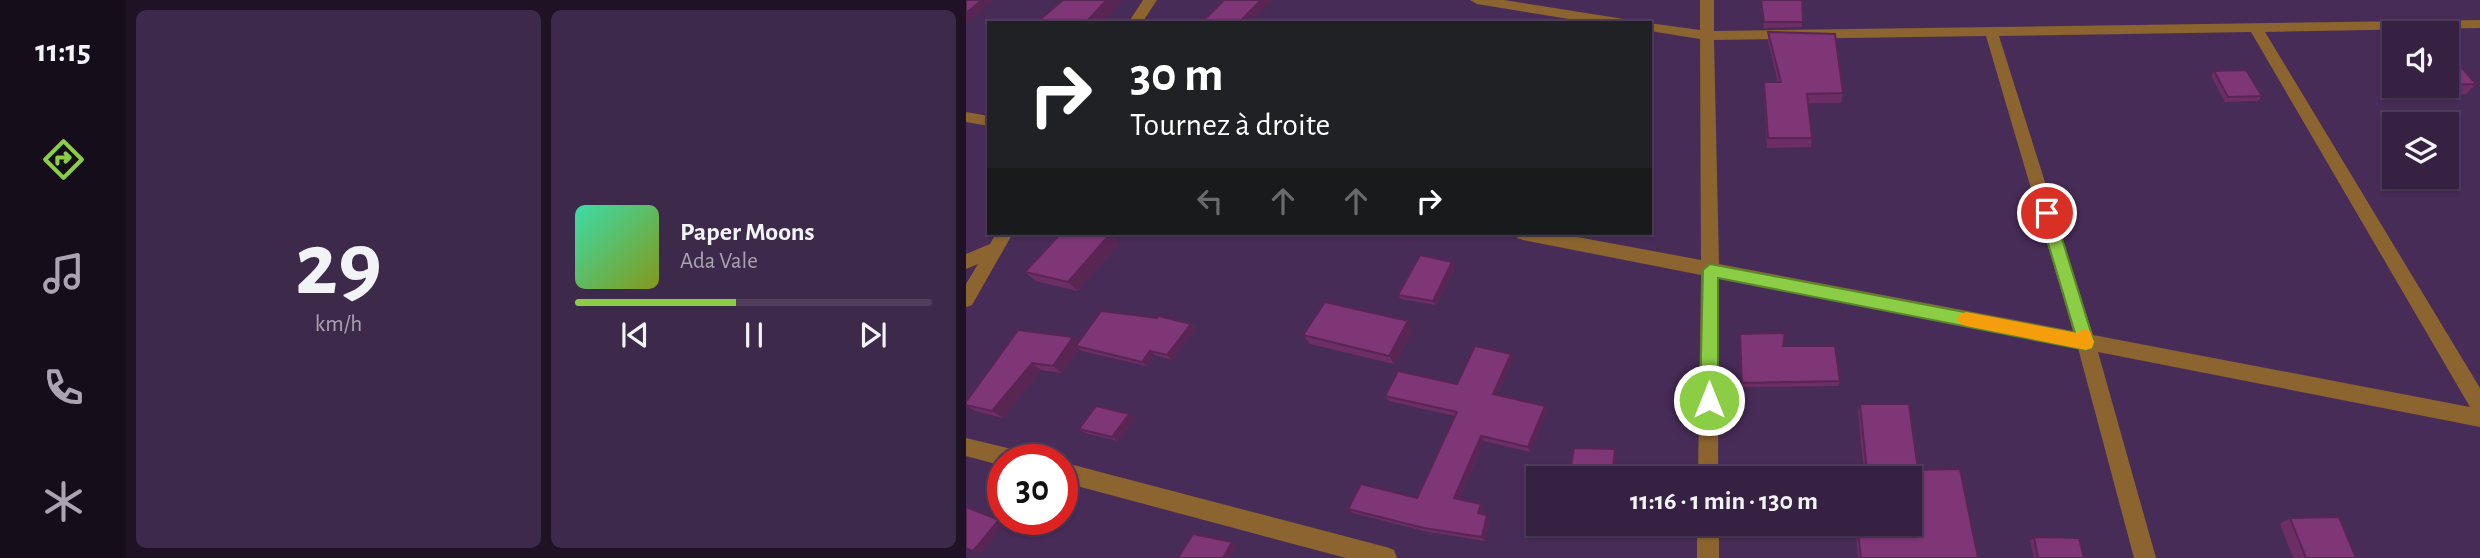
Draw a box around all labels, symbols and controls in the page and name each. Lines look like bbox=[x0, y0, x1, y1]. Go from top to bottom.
map controls bbox=[2382, 21, 2459, 189]
button: sound bbox=[2382, 21, 2459, 98]
text: 11:15 bbox=[35, 35, 91, 67]
icon: right bbox=[1015, 49, 1106, 140]
text: 30 m bbox=[1130, 51, 1224, 100]
text: Tournez à droite bbox=[1130, 109, 1330, 141]
button: layers bbox=[2382, 112, 2459, 189]
icon: directions bbox=[39, 135, 88, 184]
icon: left bbox=[1191, 182, 1229, 220]
icon: ahead bbox=[1264, 182, 1302, 220]
icon: ahead bbox=[1337, 182, 1375, 220]
icon: right bbox=[1410, 182, 1448, 220]
pin bbox=[2017, 183, 2077, 243]
icon: arrive bbox=[2028, 194, 2066, 232]
text: Paper Moons bbox=[680, 219, 815, 245]
text: 29 bbox=[295, 220, 382, 311]
icon: music bbox=[39, 249, 88, 298]
text: Ada Vale bbox=[680, 250, 758, 273]
text: km/h bbox=[315, 313, 362, 336]
icon: previous bbox=[616, 316, 654, 354]
icon: pause bbox=[735, 316, 773, 354]
icon: next bbox=[854, 316, 892, 354]
icon: phone bbox=[39, 363, 88, 412]
position arrow bbox=[1672, 363, 1746, 437]
speed limit sign: 30 bbox=[987, 444, 1078, 535]
icon: climate bbox=[39, 477, 88, 526]
text: 11:16 · 1 min · 130 m bbox=[1630, 488, 1818, 514]

